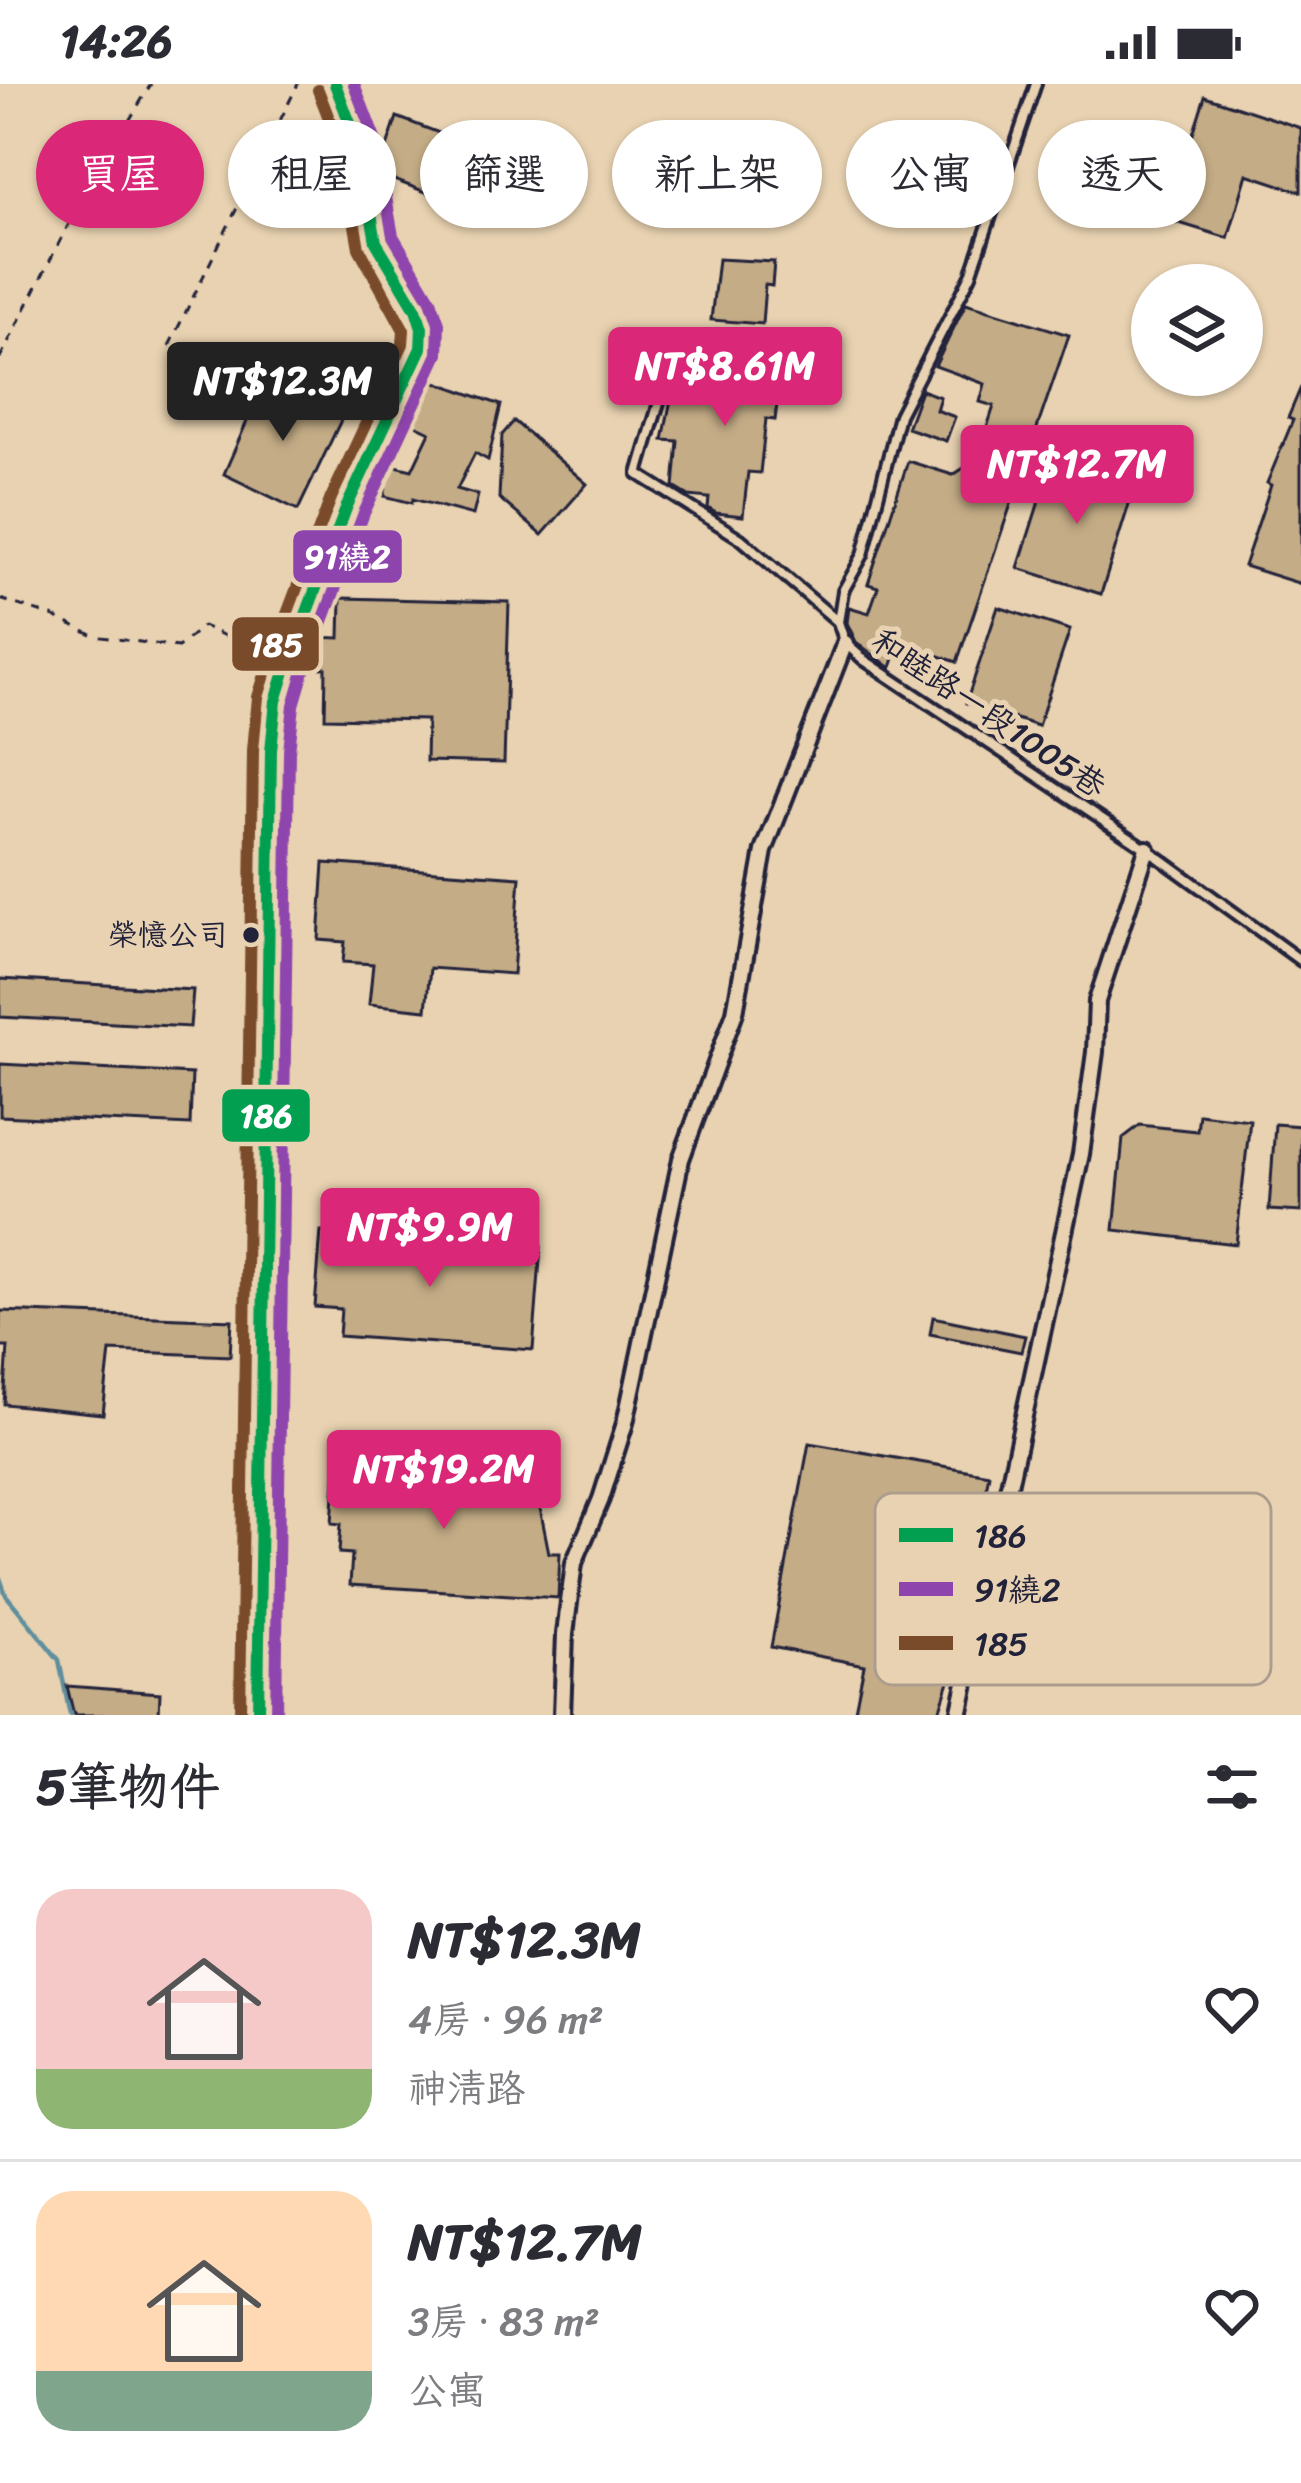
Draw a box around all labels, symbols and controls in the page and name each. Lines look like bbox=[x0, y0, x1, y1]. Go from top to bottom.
text: 14:26 bbox=[60, 2, 173, 82]
chip: 買屋 bbox=[36, 120, 204, 228]
chip: 租屋 bbox=[228, 120, 396, 228]
chip: 篩選 bbox=[420, 120, 588, 228]
chip: 新上架 bbox=[612, 120, 822, 228]
chip: 公寓 bbox=[846, 120, 1014, 228]
chip: 透天 bbox=[1038, 120, 1206, 228]
map controls bbox=[1131, 264, 1263, 396]
button: layers bbox=[1131, 264, 1263, 396]
pin: NT$8.61M bbox=[601, 327, 849, 429]
text: NT$8.61M bbox=[635, 331, 815, 400]
pin: NT$12.3M bbox=[159, 342, 407, 444]
text: NT$12.3M bbox=[194, 346, 372, 415]
pin: NT$12.7M bbox=[953, 425, 1201, 527]
text: NT$12.7M bbox=[988, 429, 1166, 498]
line badge: 91繞2 bbox=[291, 528, 404, 585]
text: 91繞2 bbox=[304, 528, 390, 586]
street label: 和睦路一段1005巷 bbox=[859, 612, 1119, 814]
line badge: 185 bbox=[230, 615, 321, 673]
text: 185 bbox=[249, 616, 303, 674]
place label: 榮憶公司 bbox=[108, 908, 228, 962]
marker: 榮憶公司 bbox=[240, 924, 262, 946]
line badge: 186 bbox=[220, 1087, 312, 1144]
text: 186 bbox=[240, 1087, 292, 1145]
pin: NT$9.9M bbox=[319, 1188, 541, 1290]
text: NT$9.9M bbox=[347, 1192, 513, 1261]
pin: NT$19.2M bbox=[320, 1430, 568, 1532]
text: NT$19.2M bbox=[354, 1434, 534, 1503]
legend bbox=[875, 1493, 1271, 1685]
text: 186 bbox=[974, 1507, 1027, 1565]
text: 91繞2 bbox=[974, 1561, 1060, 1619]
text: 185 bbox=[974, 1615, 1028, 1673]
text: 5筆物件 bbox=[36, 1742, 220, 1832]
icon: filters bbox=[1199, 1754, 1265, 1820]
text: NT$12.3M bbox=[408, 1895, 641, 1985]
icon: home bbox=[132, 1937, 276, 2081]
icon: heart bbox=[1199, 1976, 1265, 2042]
text: 4房 · 96 m² bbox=[408, 1985, 604, 2054]
text: 神清路 bbox=[408, 2054, 525, 2123]
text: NT$12.7M bbox=[408, 2197, 642, 2287]
icon: home bbox=[132, 2239, 276, 2383]
icon: heart bbox=[1199, 2278, 1265, 2344]
text: 3房 · 83 m² bbox=[408, 2287, 600, 2356]
text: 公寓 bbox=[408, 2356, 486, 2425]

